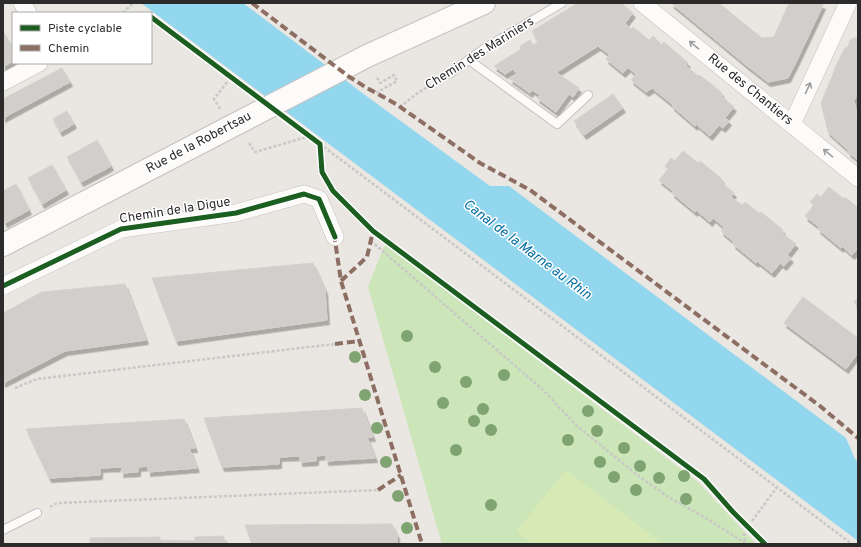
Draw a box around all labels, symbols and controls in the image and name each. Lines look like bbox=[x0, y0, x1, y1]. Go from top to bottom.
legend bbox=[12, 12, 152, 64]
street label: Chemin des Mariniers bbox=[423, 14, 537, 94]
text: Piste cyclable bbox=[48, 21, 122, 37]
text: Chemin bbox=[48, 41, 89, 57]
one-way arrow bbox=[689, 41, 700, 49]
street label: Rue des Chantiers bbox=[704, 51, 796, 129]
one-way arrow bbox=[805, 83, 812, 95]
street label: Rue de la Robertsau bbox=[144, 109, 254, 177]
one-way arrow bbox=[822, 149, 833, 158]
street label: Chemin de la Digue bbox=[118, 194, 232, 228]
water label: Canal de la Marne au Rhin bbox=[460, 196, 595, 304]

